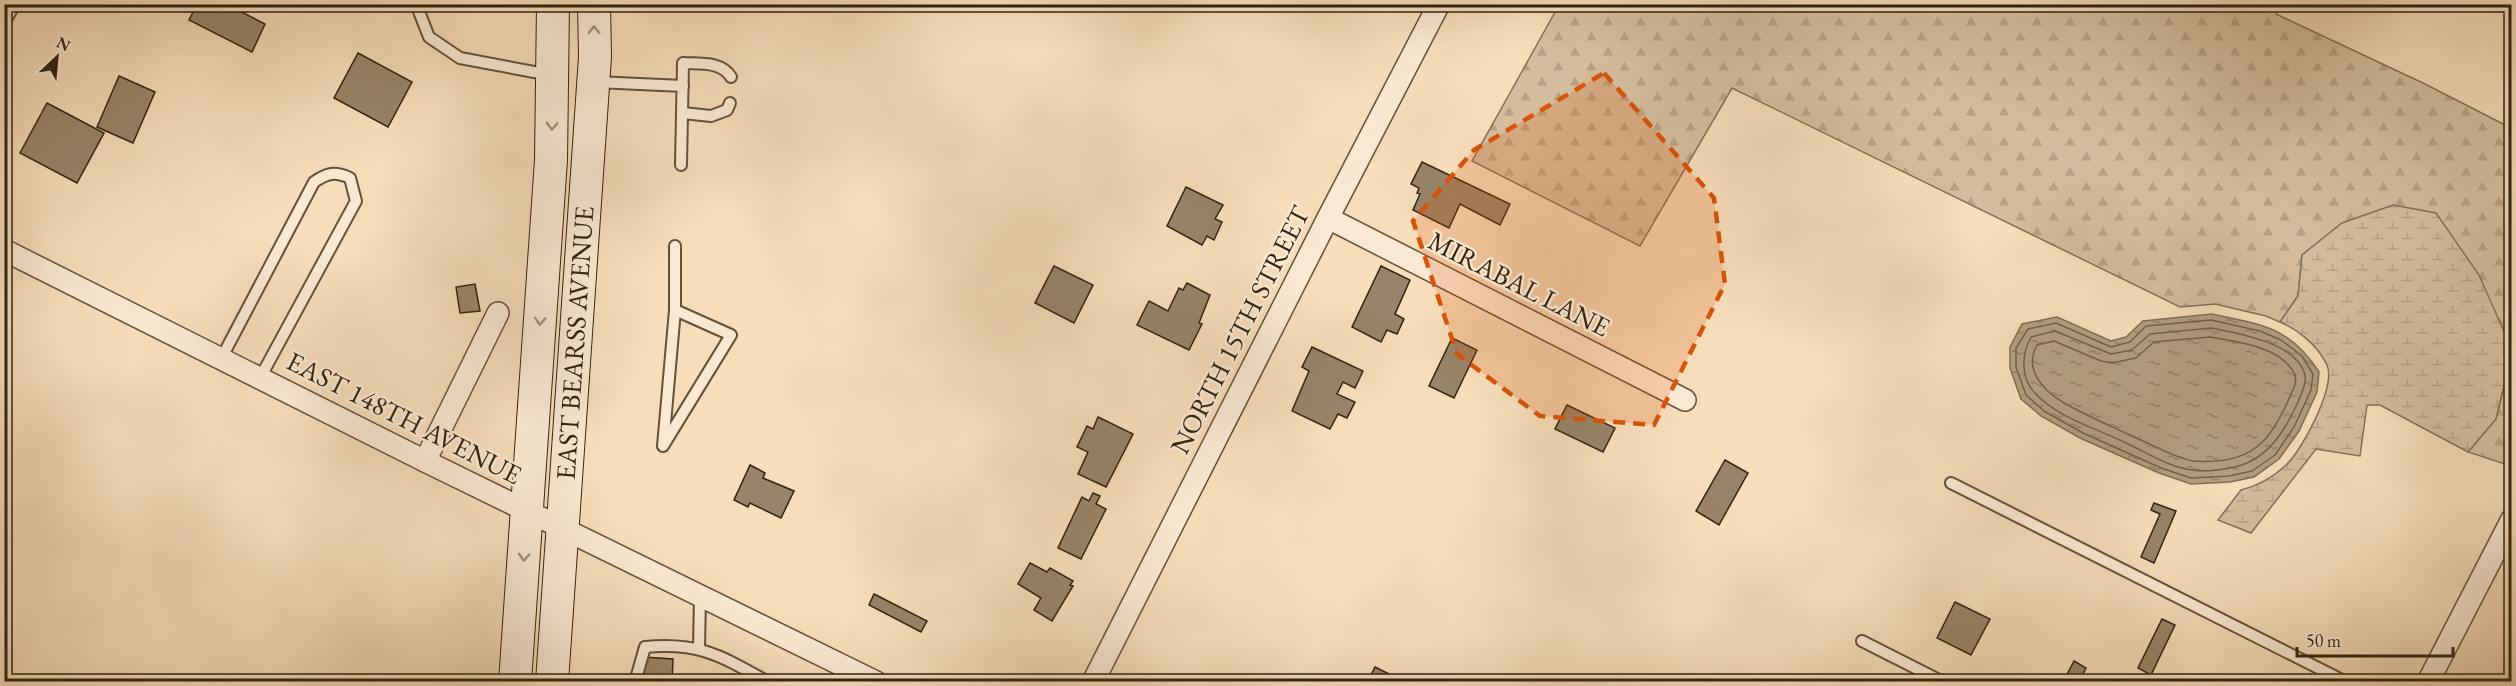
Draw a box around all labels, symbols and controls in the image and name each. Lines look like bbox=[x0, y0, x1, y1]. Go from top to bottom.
one-way arrow bbox=[588, 26, 600, 35]
north arrow bbox=[27, 27, 87, 87]
text: N bbox=[53, 32, 74, 56]
one-way arrow bbox=[545, 121, 558, 130]
street label: NORTH 15TH STREET bbox=[1162, 199, 1318, 460]
street label: EAST BEARSS AVENUE bbox=[547, 205, 602, 481]
street label: MIRABAL LANE bbox=[1422, 223, 1616, 344]
one-way arrow bbox=[533, 316, 546, 325]
street label: EAST 148TH AVENUE bbox=[281, 343, 528, 492]
one-way arrow bbox=[517, 553, 530, 562]
scale bar bbox=[2297, 620, 2453, 658]
text: 50 m bbox=[2306, 629, 2341, 652]

